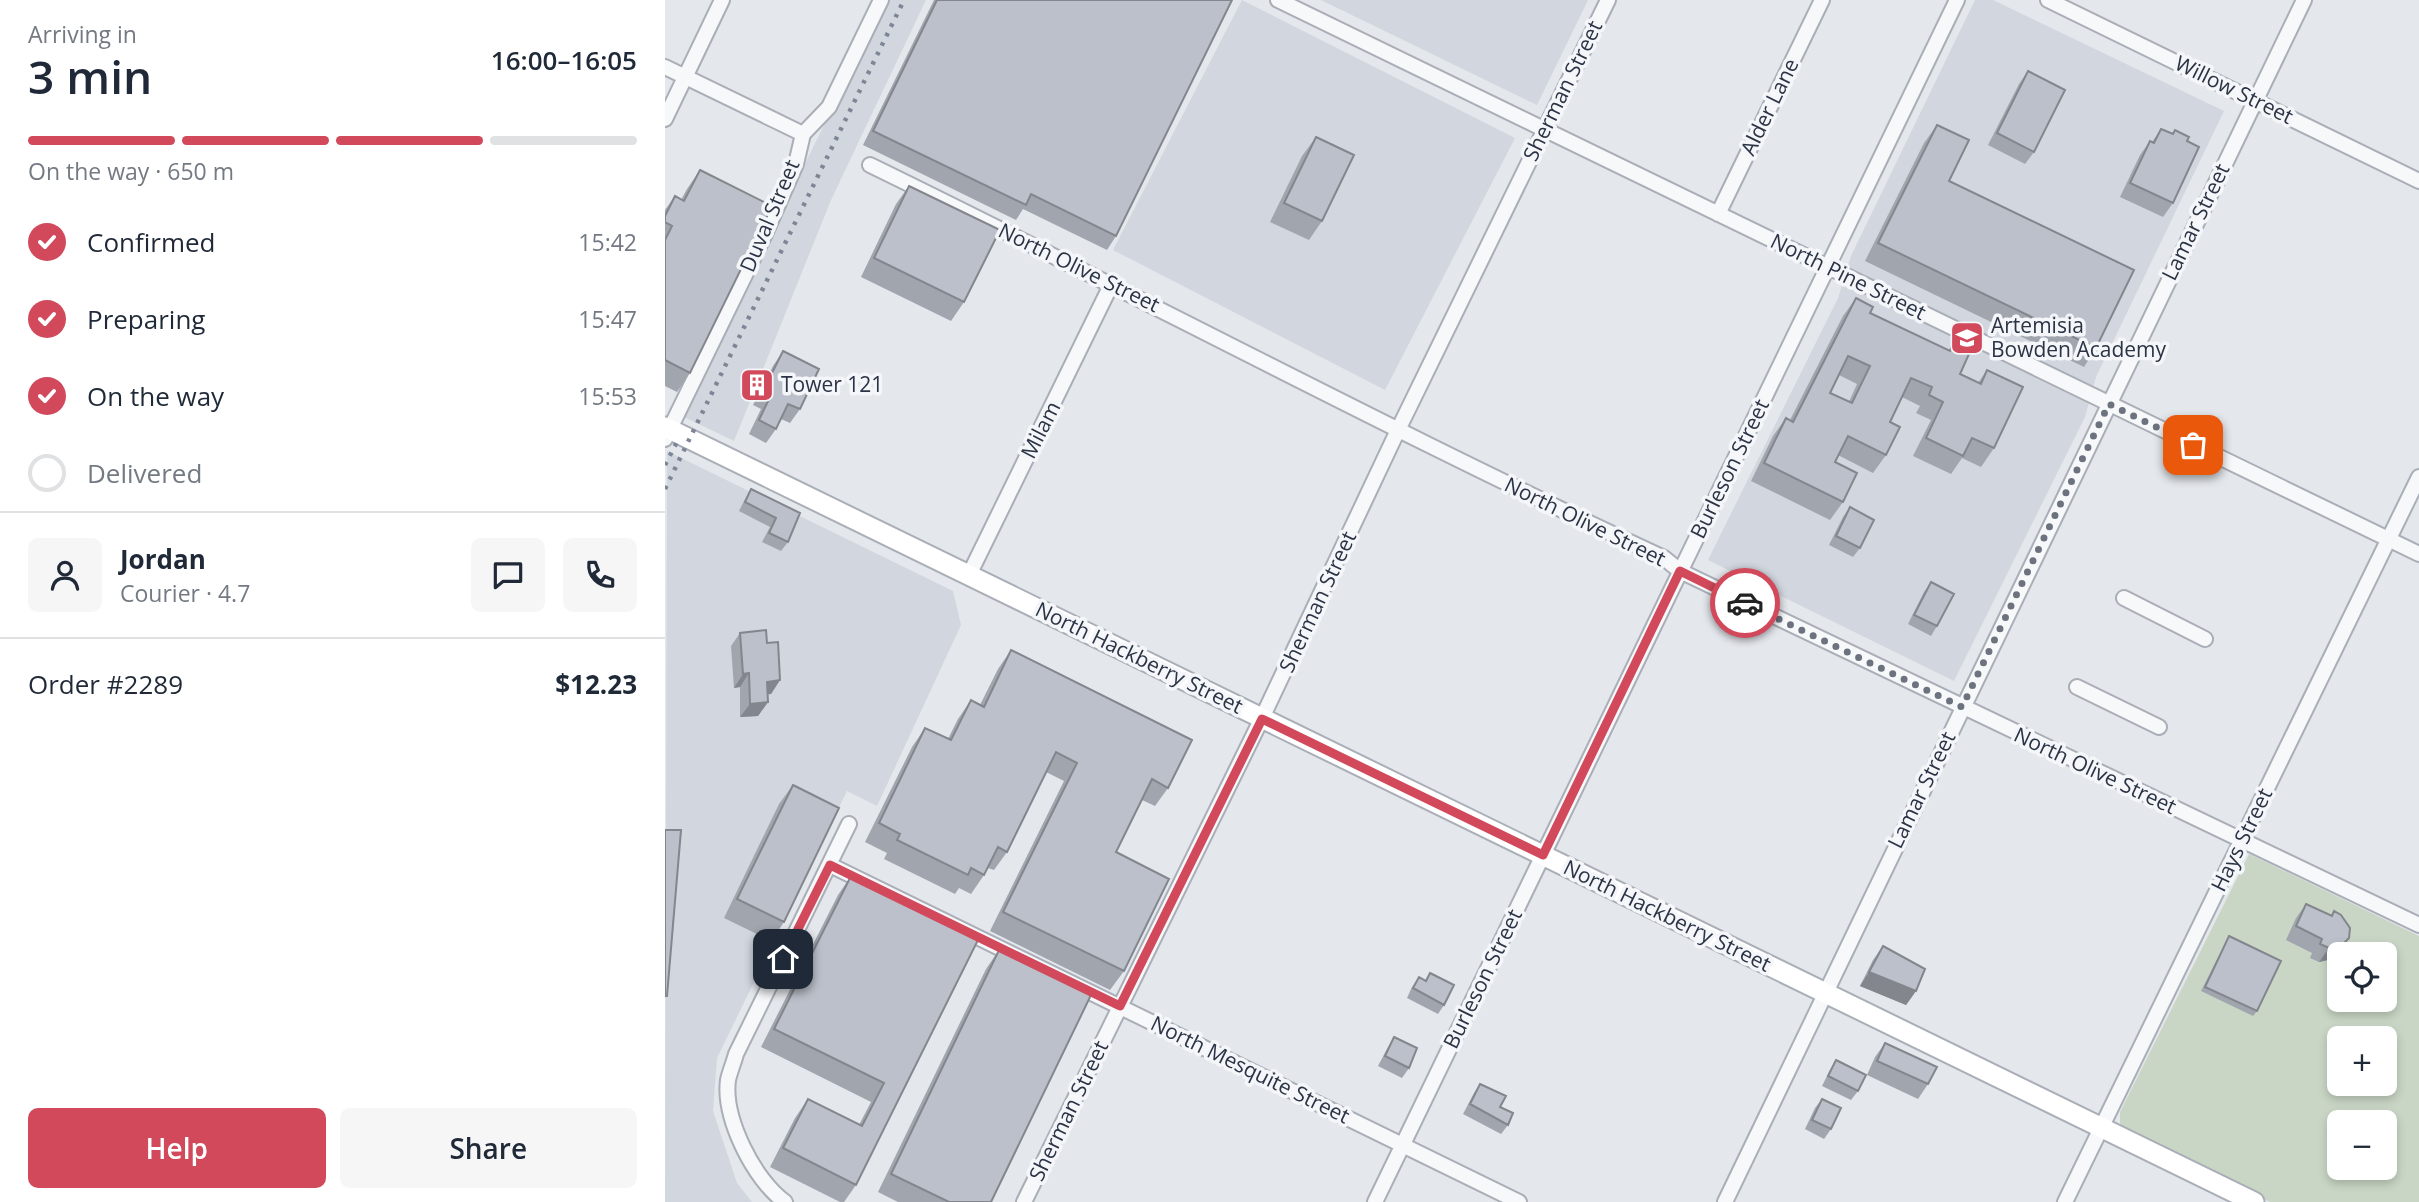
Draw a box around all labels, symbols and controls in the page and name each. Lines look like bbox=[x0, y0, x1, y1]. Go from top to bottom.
street label: Sherman Street bbox=[1516, 16, 1608, 165]
text: Arriving in bbox=[28, 18, 137, 50]
text: 16:00–16:05 bbox=[491, 42, 637, 78]
text: 3 min bbox=[28, 45, 152, 107]
street label: Willow Street bbox=[2171, 48, 2298, 130]
street label: Alder Lane bbox=[1734, 53, 1805, 160]
text: On the way · 650 m bbox=[28, 155, 234, 187]
street label: Duval Street bbox=[733, 155, 805, 276]
street label: Lamar Street bbox=[2155, 159, 2235, 285]
street label: North Olive Street bbox=[994, 216, 1165, 318]
icon: check bbox=[28, 223, 66, 261]
text: Confirmed bbox=[87, 224, 215, 260]
text: 15:42 bbox=[578, 226, 637, 258]
street label: North Pine Street bbox=[1766, 226, 1931, 326]
icon: check bbox=[28, 300, 66, 338]
text: Preparing bbox=[87, 301, 205, 337]
text: 15:47 bbox=[578, 303, 637, 335]
place label: Artemisia Bowden Academy bbox=[1991, 311, 2167, 363]
school or university icon: Artemisia Bowden Academy bbox=[1948, 319, 1986, 357]
building icon: Tower 121 bbox=[738, 366, 776, 404]
place label: Tower 121 bbox=[781, 370, 883, 398]
icon: check bbox=[28, 377, 66, 415]
text: On the way bbox=[87, 378, 224, 414]
text: 15:53 bbox=[578, 380, 637, 412]
street label: Burleson Street bbox=[1683, 394, 1775, 543]
street label: Milam bbox=[1014, 396, 1066, 463]
pin bbox=[2163, 415, 2223, 475]
icon: bag bbox=[2174, 426, 2212, 464]
text: Delivered bbox=[87, 455, 202, 491]
street label: North Olive Street bbox=[1500, 470, 1671, 572]
street label: Sherman Street bbox=[1272, 526, 1362, 677]
button: person bbox=[28, 538, 102, 612]
button: chat bbox=[471, 538, 545, 612]
button: phone bbox=[563, 538, 637, 612]
text: Jordan bbox=[120, 541, 206, 577]
courier bbox=[1710, 568, 1780, 638]
text: Courier · 4.7 bbox=[120, 577, 250, 609]
icon: car bbox=[1726, 584, 1764, 622]
street label: North Hackberry Street bbox=[1031, 595, 1248, 720]
text: Order #2289 bbox=[28, 666, 183, 702]
text: $12.23 bbox=[555, 666, 637, 702]
street label: North Olive Street bbox=[2010, 720, 2181, 820]
street label: Lamar Street bbox=[1881, 727, 1961, 853]
street label: Hays Street bbox=[2204, 783, 2278, 896]
street label: North Hackberry Street bbox=[1559, 853, 1776, 978]
street label: Burleson Street bbox=[1436, 904, 1528, 1053]
pin bbox=[753, 929, 813, 989]
icon: home bbox=[764, 940, 802, 978]
map controls bbox=[2327, 942, 2397, 1180]
button: locate bbox=[2327, 942, 2397, 1012]
street label: North Mesquite Street bbox=[1146, 1009, 1355, 1129]
button: + bbox=[2327, 1026, 2397, 1096]
street label: Sherman Street bbox=[1022, 1036, 1114, 1185]
button: Help bbox=[28, 1108, 326, 1188]
button: Share bbox=[340, 1108, 637, 1188]
button: − bbox=[2327, 1110, 2397, 1180]

